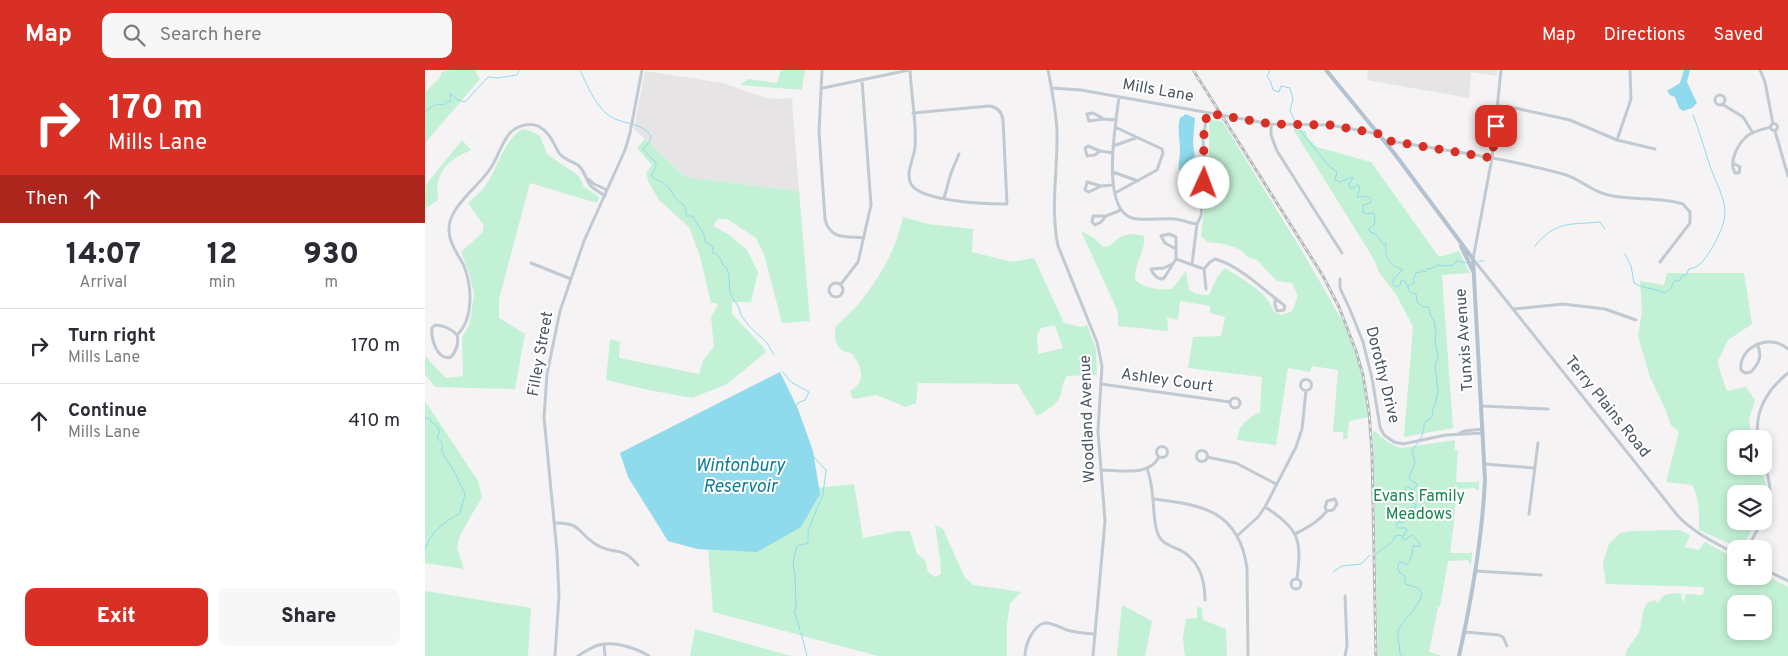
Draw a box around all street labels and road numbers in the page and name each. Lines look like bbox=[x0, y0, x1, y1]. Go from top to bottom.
street label: Mills Lane bbox=[1121, 75, 1195, 107]
street label: Tunxis Avenue bbox=[1451, 288, 1479, 392]
street label: Filley Street bbox=[524, 310, 558, 398]
street label: Dorothy Drive bbox=[1360, 325, 1404, 425]
street label: Terry Plains Road bbox=[1560, 352, 1654, 462]
street label: Woodland Avenue bbox=[1076, 355, 1100, 483]
street label: Ashley Court bbox=[1120, 365, 1214, 397]

